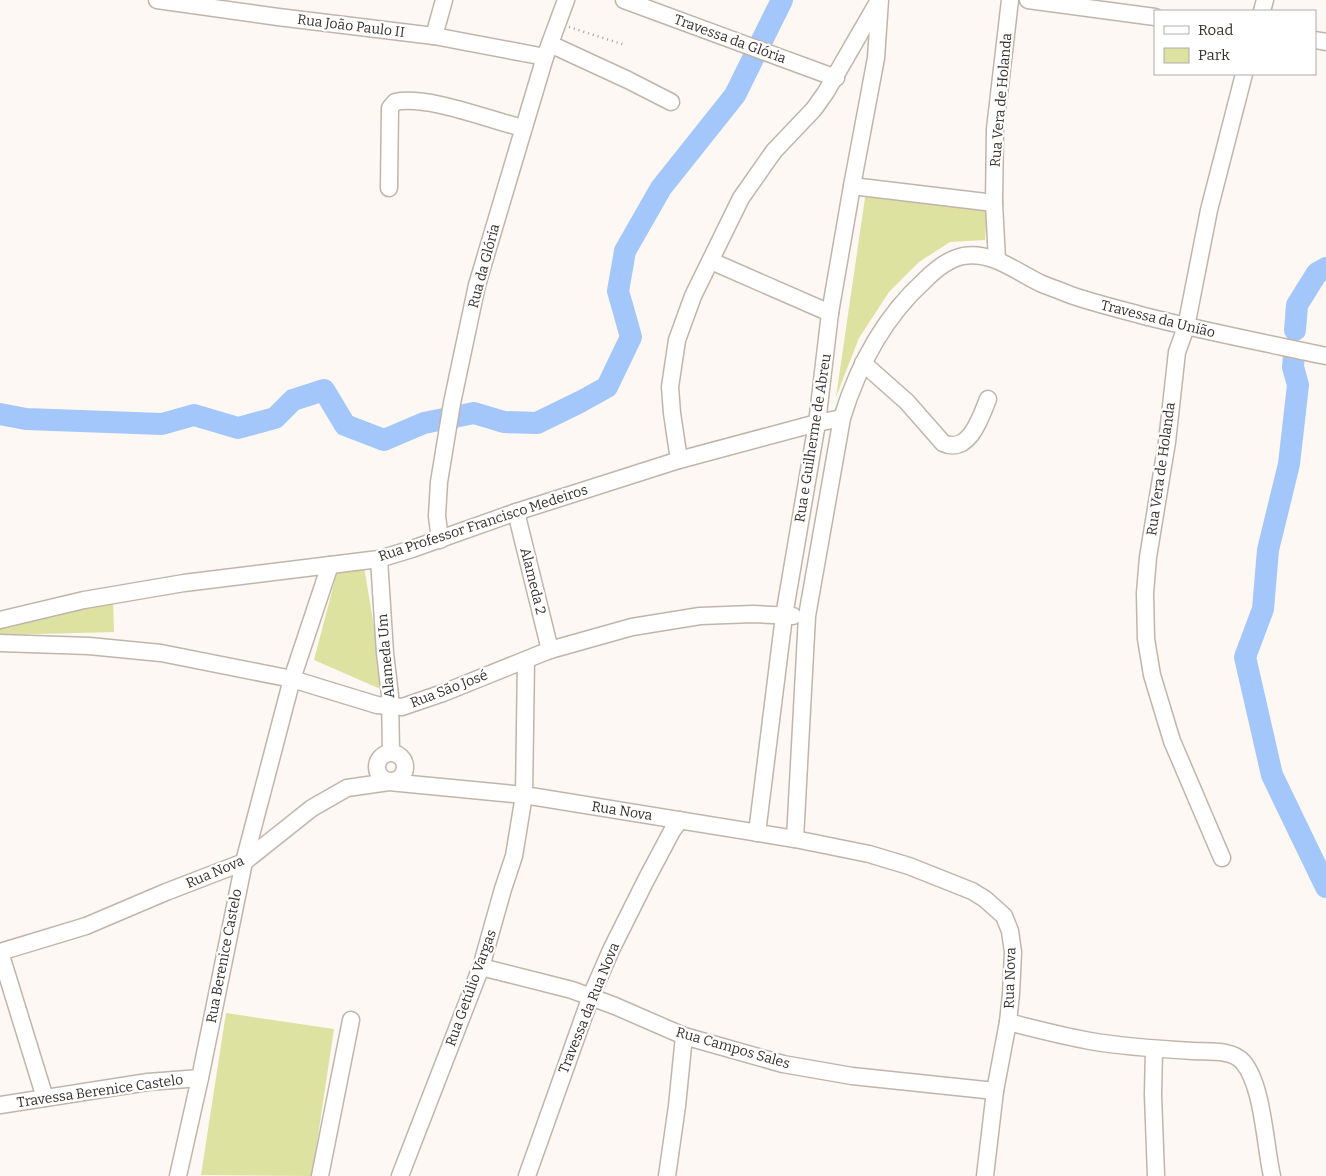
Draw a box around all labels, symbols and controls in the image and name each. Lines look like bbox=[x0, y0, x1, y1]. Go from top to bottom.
legend bbox=[1154, 10, 1316, 75]
street label: Rua João Paulo II bbox=[296, 11, 406, 41]
street label: Travessa da Glória bbox=[672, 11, 789, 67]
text: Road bbox=[1198, 21, 1233, 39]
street label: Rua Vera de Holanda bbox=[987, 32, 1015, 168]
text: Park bbox=[1198, 46, 1230, 64]
street label: Rua da Glória bbox=[465, 222, 504, 310]
street label: Travessa da União bbox=[1099, 297, 1217, 341]
street label: Rua e Guilherme de Abreu bbox=[791, 352, 835, 524]
street label: Rua Vera de Holanda bbox=[1143, 401, 1179, 537]
street label: Rua Professor Francisco Medeiros bbox=[376, 481, 590, 565]
street label: Alameda 2 bbox=[516, 546, 550, 616]
street label: Alameda Um bbox=[374, 612, 398, 699]
street label: Rua São José bbox=[408, 666, 490, 712]
street label: Rua Nova bbox=[590, 798, 654, 824]
street label: Rua Nova bbox=[183, 852, 247, 892]
street label: Rua Berenice Castelo bbox=[203, 887, 245, 1025]
street label: Rua Getúlio Vargas bbox=[442, 927, 500, 1049]
street label: Travessa da Rua Nova bbox=[555, 940, 623, 1076]
street label: Rua Nova bbox=[1000, 947, 1020, 1009]
street label: Rua Campos Sales bbox=[674, 1024, 792, 1072]
street label: Travessa Berenice Castelo bbox=[16, 1071, 184, 1111]

